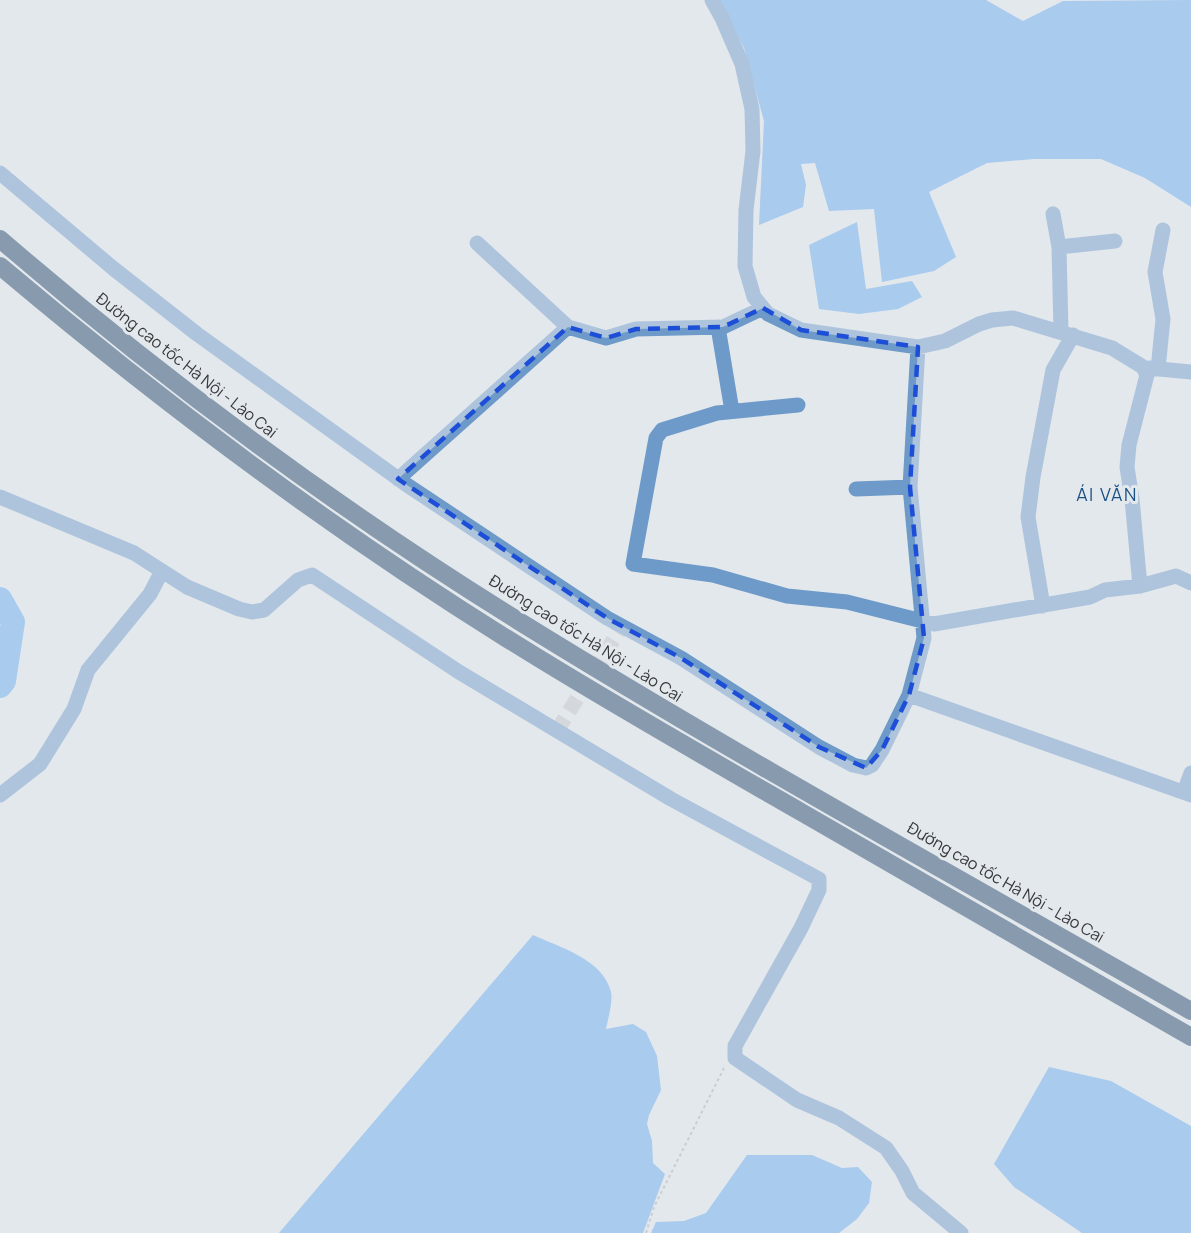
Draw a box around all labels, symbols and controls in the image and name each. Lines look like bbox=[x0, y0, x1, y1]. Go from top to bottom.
street label: Đường cao tốc Hà Nội - Lào Cai bbox=[92, 287, 282, 443]
district label: ÁI VĂN bbox=[1076, 482, 1138, 506]
street label: Đường cao tốc Hà Nội - Lào Cai bbox=[485, 569, 687, 707]
street label: Đường cao tốc Hà Nội - Lào Cai bbox=[903, 816, 1109, 948]

